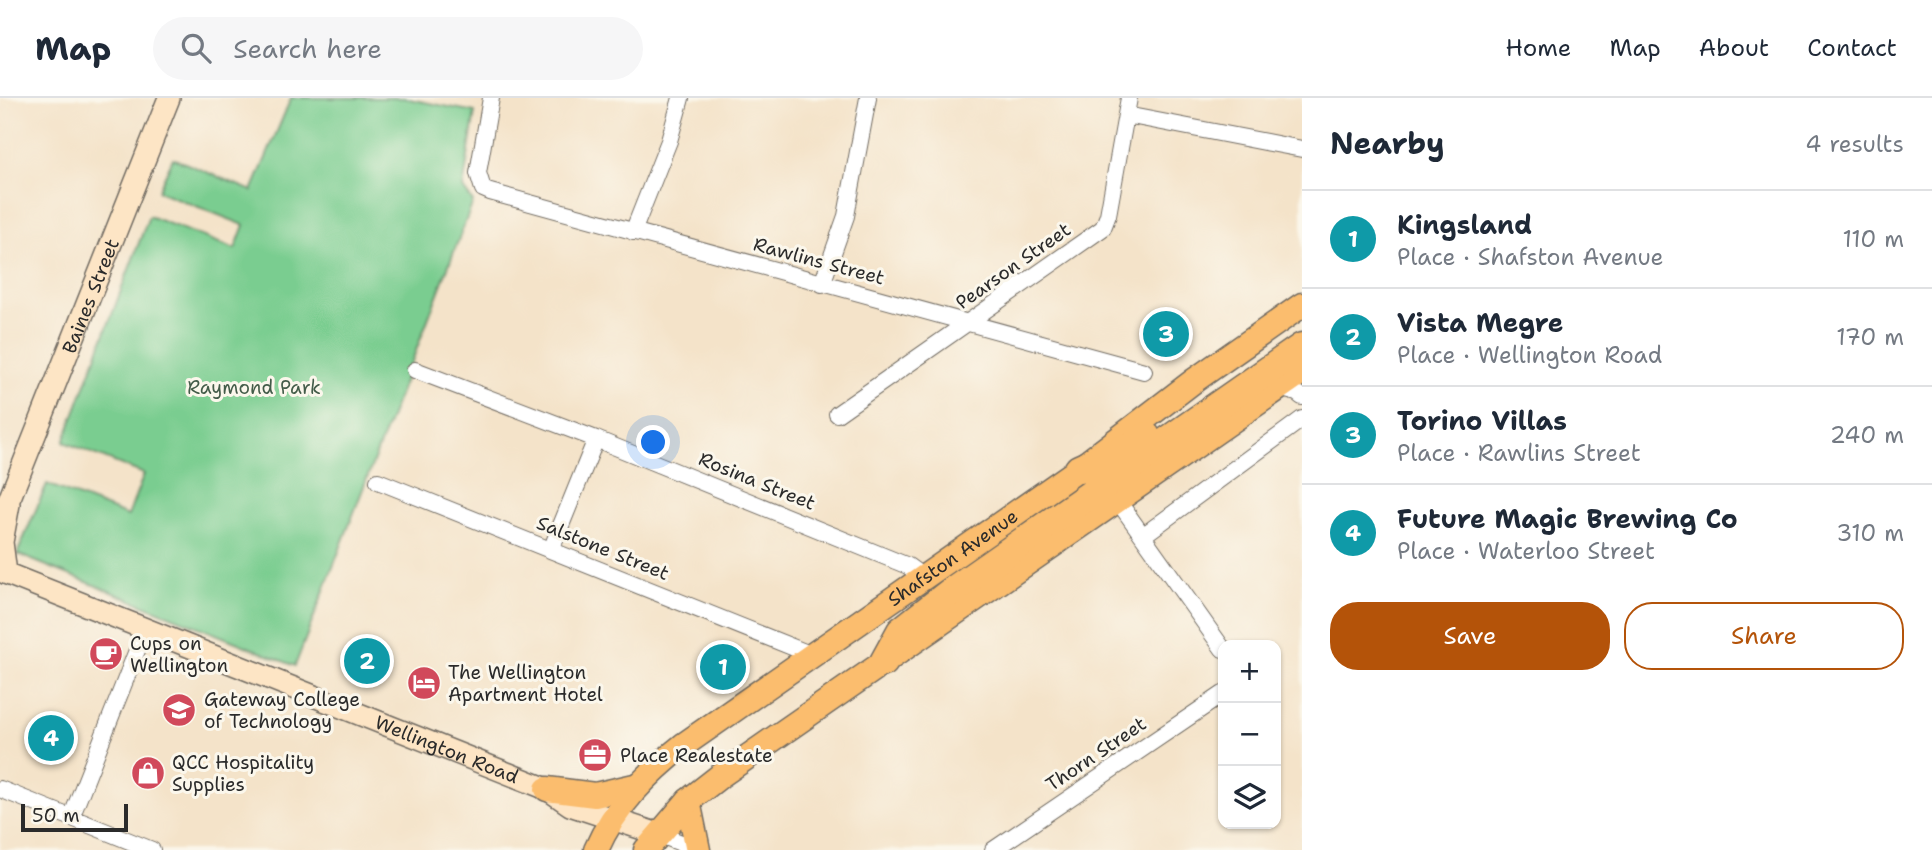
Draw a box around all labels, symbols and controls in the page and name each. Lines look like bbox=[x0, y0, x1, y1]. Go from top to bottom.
search box bbox=[153, 17, 643, 80]
text: Map bbox=[35, 26, 111, 71]
icon: search bbox=[177, 29, 215, 67]
text: Search here bbox=[233, 31, 382, 66]
text: Home bbox=[1505, 32, 1571, 64]
text: Map bbox=[1609, 32, 1661, 64]
text: About bbox=[1699, 32, 1769, 64]
text: Contact bbox=[1807, 32, 1897, 64]
text: Nearby bbox=[1330, 123, 1445, 164]
text: 4 results bbox=[1805, 129, 1904, 159]
text: Kingsland bbox=[1397, 207, 1532, 242]
street label: Pearson Street bbox=[950, 217, 1076, 315]
text: 1 bbox=[1348, 224, 1358, 254]
text: 110 m bbox=[1842, 224, 1904, 254]
street label: Rawlins Street bbox=[751, 231, 887, 291]
street label: Baines Street bbox=[56, 235, 124, 357]
text: Place · Shafston Avenue bbox=[1397, 242, 1664, 272]
text: Vista Megre bbox=[1397, 305, 1563, 340]
pin: 3 bbox=[1143, 308, 1189, 360]
text: 2 bbox=[1345, 322, 1361, 352]
text: 170 m bbox=[1836, 322, 1904, 352]
text: Place · Wellington Road bbox=[1397, 340, 1662, 370]
park label: Raymond Park bbox=[187, 375, 321, 400]
text: Torino Villas bbox=[1397, 403, 1567, 438]
text: 3 bbox=[1345, 420, 1361, 450]
text: 240 m bbox=[1830, 420, 1904, 450]
your location bbox=[636, 425, 670, 459]
text: Place · Rawlins Street bbox=[1397, 438, 1641, 468]
street label: Rosina Street bbox=[695, 446, 819, 516]
text: Future Magic Brewing Co bbox=[1397, 501, 1738, 536]
street label: Shafston Avenue bbox=[882, 503, 1023, 612]
street label: Salstone Street bbox=[533, 510, 673, 586]
text: 4 bbox=[1345, 518, 1361, 548]
text: 310 m bbox=[1836, 518, 1904, 548]
text: Place · Waterloo Street bbox=[1397, 536, 1655, 566]
button: Save bbox=[1330, 602, 1610, 670]
button: Share bbox=[1624, 602, 1904, 670]
place label: Cups on Wellington bbox=[130, 631, 228, 678]
cafe icon: Cups on Wellington bbox=[87, 635, 125, 673]
pin: 2 bbox=[344, 635, 390, 687]
map controls bbox=[1218, 640, 1281, 829]
button: + bbox=[1218, 640, 1281, 703]
pin: 1 bbox=[700, 641, 746, 693]
place label: The Wellington Apartment Hotel bbox=[448, 660, 603, 707]
hotel icon: The Wellington Apartment Hotel bbox=[405, 664, 443, 702]
place label: Gateway College of Technology bbox=[204, 687, 360, 734]
school or university icon: Gateway College of Technology bbox=[160, 691, 198, 729]
button: − bbox=[1218, 703, 1281, 766]
street label: Wellington Road bbox=[371, 709, 522, 789]
street label: Thorn Street bbox=[1041, 711, 1151, 797]
pin: 4 bbox=[28, 712, 74, 764]
office icon: Place Realestate bbox=[576, 736, 614, 774]
place label: Place Realestate bbox=[620, 743, 773, 768]
place label: QCC Hospitality Supplies bbox=[172, 750, 314, 797]
shop icon: QCC Hospitality Supplies bbox=[129, 754, 167, 792]
button: layers bbox=[1218, 766, 1281, 829]
scale bar bbox=[21, 801, 128, 833]
text: 50 m bbox=[32, 803, 80, 828]

